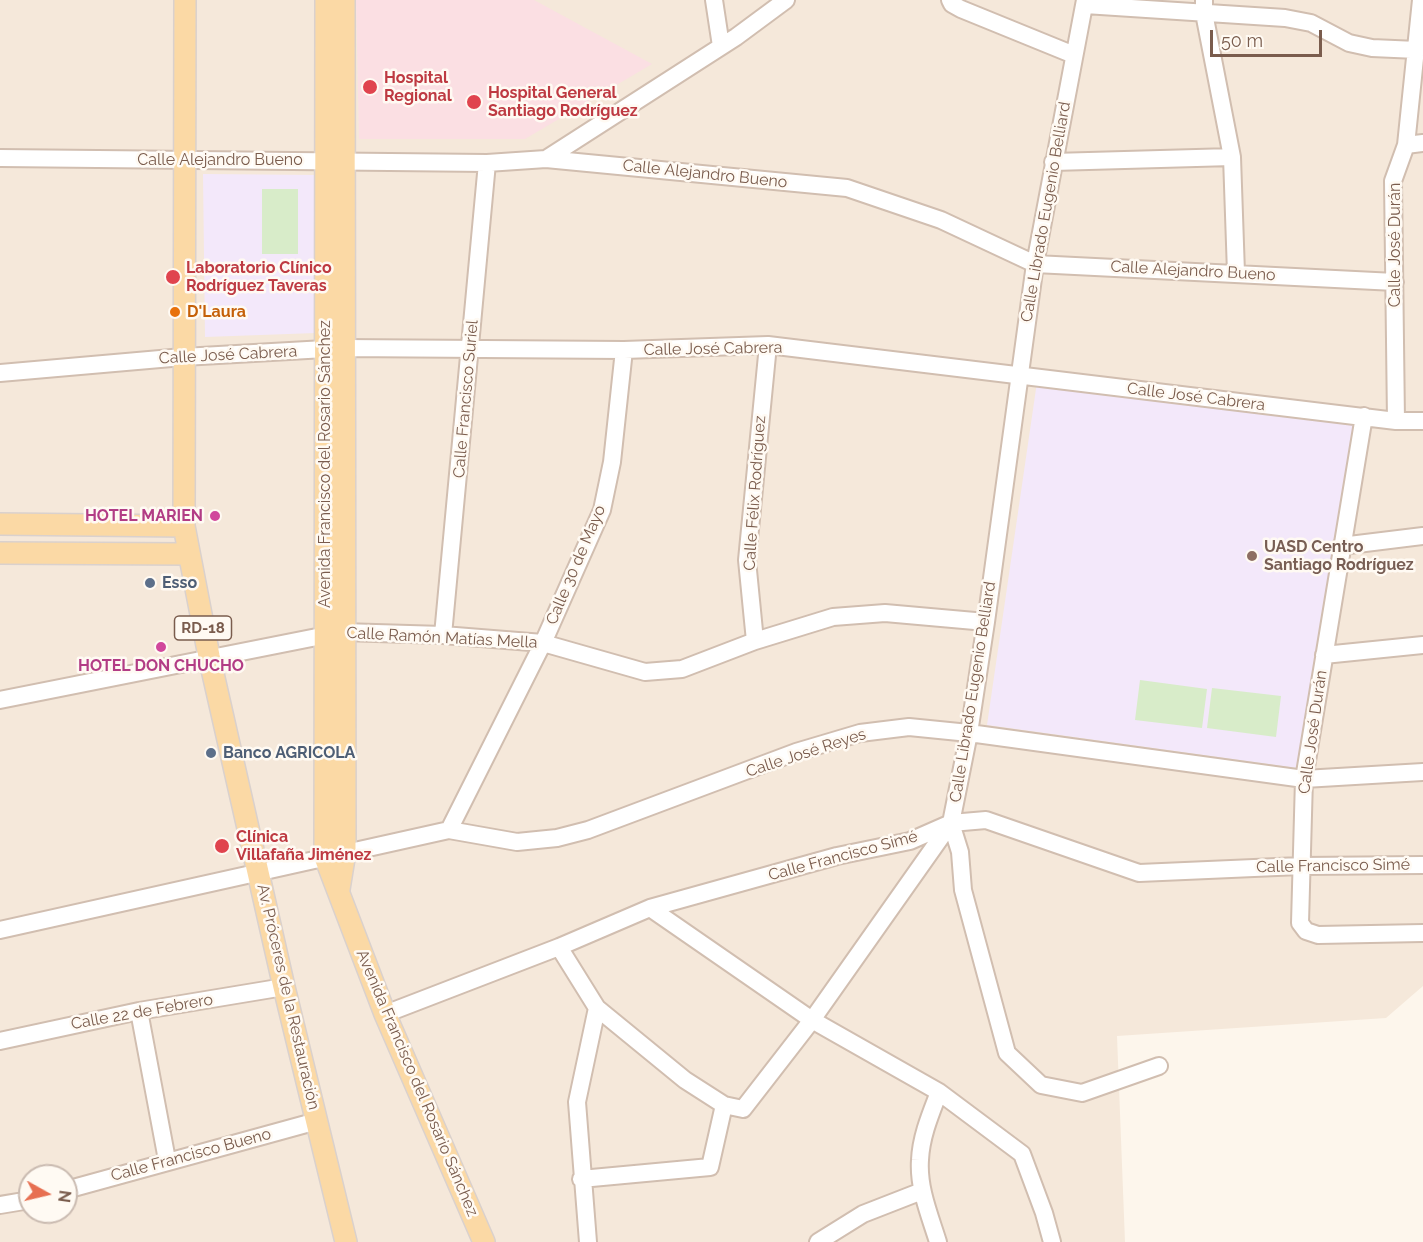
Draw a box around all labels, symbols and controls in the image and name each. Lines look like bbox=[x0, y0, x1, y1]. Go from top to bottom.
scale bar bbox=[1213, 18, 1326, 56]
text: 50 m bbox=[1221, 30, 1263, 51]
place label: Hospital Regional bbox=[384, 68, 452, 106]
marker: Hospital Regional bbox=[361, 78, 379, 96]
place label: Hospital General Santiago Rodríguez bbox=[488, 83, 638, 121]
marker: Hospital General Santiago Rodríguez bbox=[465, 93, 483, 111]
street label: Calle Librado Eugenio Belliard bbox=[1017, 100, 1075, 324]
street label: Calle Alejandro Bueno bbox=[137, 150, 303, 170]
street label: Calle Alejandro Bueno bbox=[622, 156, 788, 192]
street label: Calle José Durán bbox=[1385, 183, 1405, 307]
street label: Calle Alejandro Bueno bbox=[1110, 257, 1276, 285]
place label: Laboratorio Clínico Rodríguez Taveras bbox=[186, 258, 332, 296]
marker: Laboratorio Clínico Rodríguez Taveras bbox=[164, 268, 182, 286]
place label: D'Laura bbox=[187, 302, 246, 322]
marker: D'Laura bbox=[168, 305, 182, 319]
street label: Calle Francisco Suriel bbox=[450, 319, 482, 479]
street label: Avenida Francisco del Rosario Sánchez bbox=[315, 320, 335, 608]
street label: Calle José Cabrera bbox=[643, 338, 783, 360]
street label: Calle José Cabrera bbox=[158, 342, 298, 368]
street label: Calle José Cabrera bbox=[1126, 379, 1266, 415]
street label: Calle Félix Rodríguez bbox=[740, 415, 770, 571]
street label: Calle 30 de Mayo bbox=[542, 502, 610, 628]
place label: HOTEL MARIEN bbox=[85, 506, 203, 526]
marker: HOTEL MARIEN bbox=[208, 509, 222, 523]
place label: UASD Centro Santiago Rodríguez bbox=[1264, 537, 1414, 575]
marker: UASD Centro Santiago Rodríguez bbox=[1245, 549, 1259, 563]
place label: Esso bbox=[162, 573, 197, 593]
marker: Esso bbox=[143, 576, 157, 590]
street label: Calle Librado Eugenio Belliard bbox=[946, 580, 1000, 804]
road number: RD-18 bbox=[174, 616, 232, 640]
street label: Calle Ramón Matías Mella bbox=[346, 623, 538, 653]
marker: HOTEL DON CHUCHO bbox=[154, 640, 168, 654]
place label: HOTEL DON CHUCHO bbox=[78, 656, 244, 676]
street label: Calle José Durán bbox=[1295, 669, 1331, 795]
street label: Calle José Reyes bbox=[744, 725, 868, 781]
place label: Banco AGRICOLA bbox=[223, 743, 355, 763]
marker: Banco AGRICOLA bbox=[204, 746, 218, 760]
place label: Clínica Villafaña Jiménez bbox=[236, 827, 371, 865]
street label: Calle Francisco Simé bbox=[766, 827, 920, 885]
marker: Clínica Villafaña Jiménez bbox=[213, 837, 231, 855]
street label: Calle Francisco Simé bbox=[1256, 855, 1410, 877]
street label: Av. Próceres de la Restauración bbox=[253, 882, 323, 1112]
street label: Avenida Francisco del Rosario Sánchez bbox=[352, 947, 482, 1219]
street label: Calle 22 de Febrero bbox=[70, 990, 214, 1034]
street label: Calle Francisco Bueno bbox=[109, 1124, 273, 1186]
north arrow bbox=[18, 1164, 78, 1224]
text: N bbox=[54, 1189, 75, 1204]

